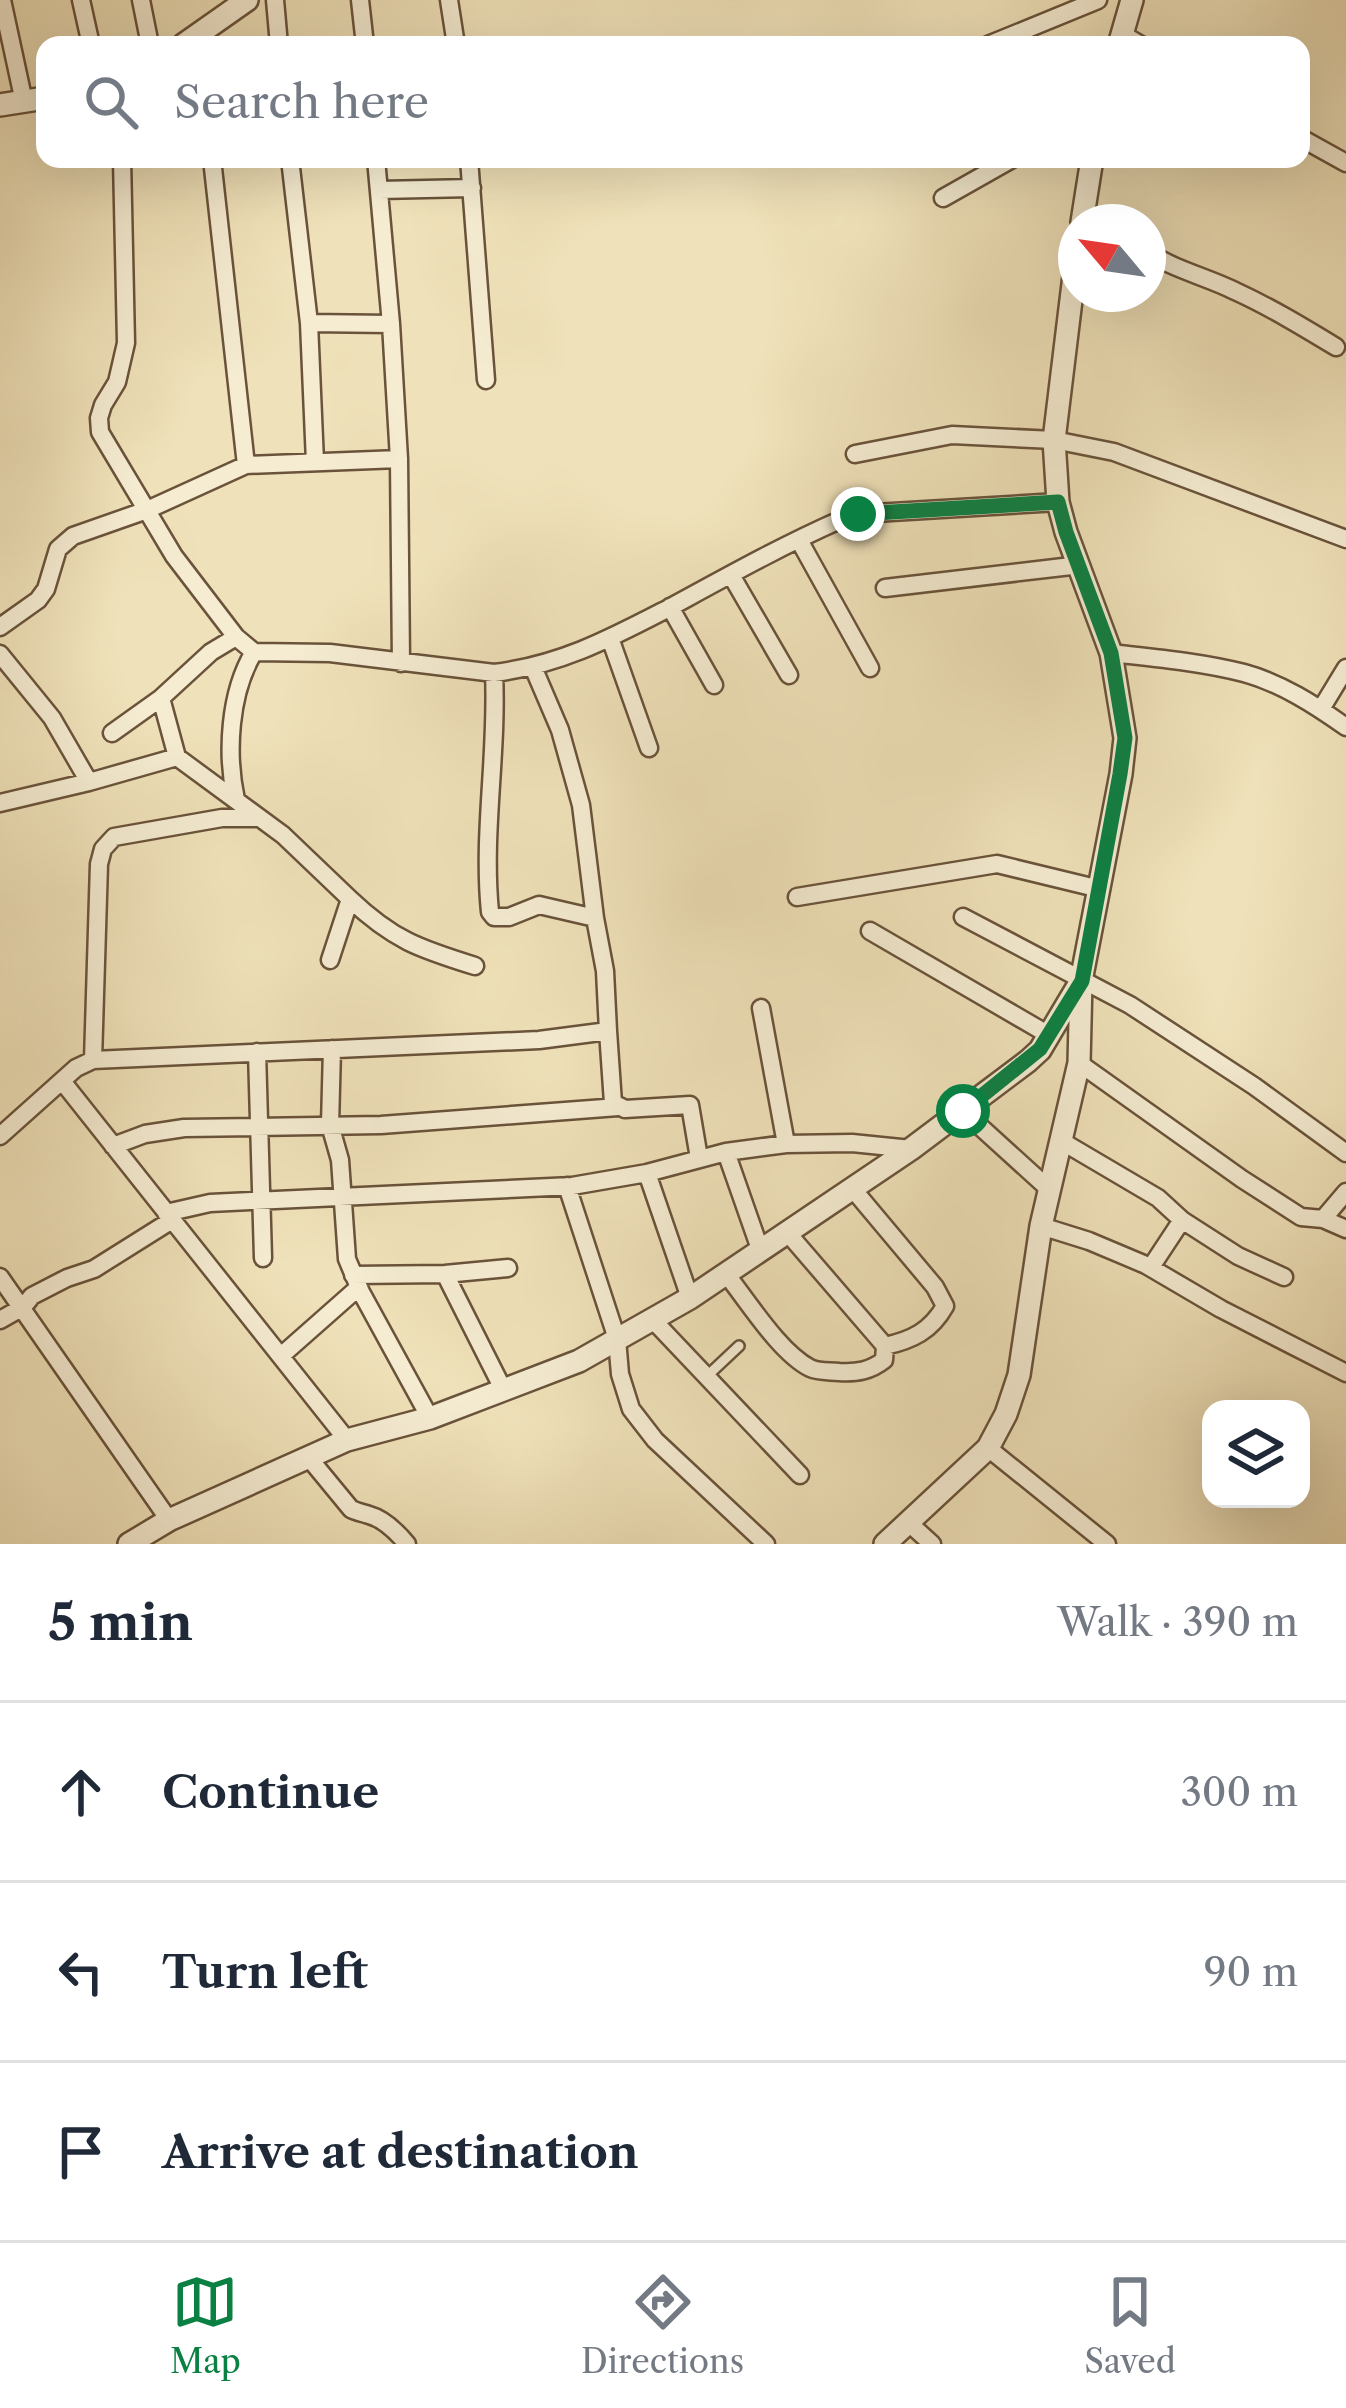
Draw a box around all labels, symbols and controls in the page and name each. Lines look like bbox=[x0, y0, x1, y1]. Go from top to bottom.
search box bbox=[36, 36, 1310, 168]
icon: search bbox=[78, 69, 144, 135]
text: Search here bbox=[174, 74, 429, 130]
north arrow bbox=[1058, 204, 1166, 312]
route end bbox=[831, 487, 885, 541]
route start bbox=[936, 1084, 990, 1138]
map controls bbox=[1202, 1400, 1310, 1508]
button: layers bbox=[1202, 1400, 1310, 1508]
text: 5 min bbox=[48, 1591, 193, 1653]
text: Walk · 390 m bbox=[1057, 1598, 1298, 1646]
icon: ahead bbox=[48, 1759, 114, 1825]
text: Continue bbox=[162, 1764, 379, 1820]
text: 300 m bbox=[1180, 1768, 1298, 1816]
icon: left bbox=[48, 1939, 114, 2005]
text: Turn left bbox=[162, 1944, 368, 2000]
text: 90 m bbox=[1204, 1948, 1298, 1996]
icon: arrive bbox=[48, 2119, 114, 2185]
text: Arrive at destination bbox=[162, 2124, 639, 2180]
tab: Map bbox=[170, 2269, 241, 2382]
tab: Directions bbox=[581, 2269, 744, 2382]
tab: Saved bbox=[1084, 2269, 1176, 2382]

